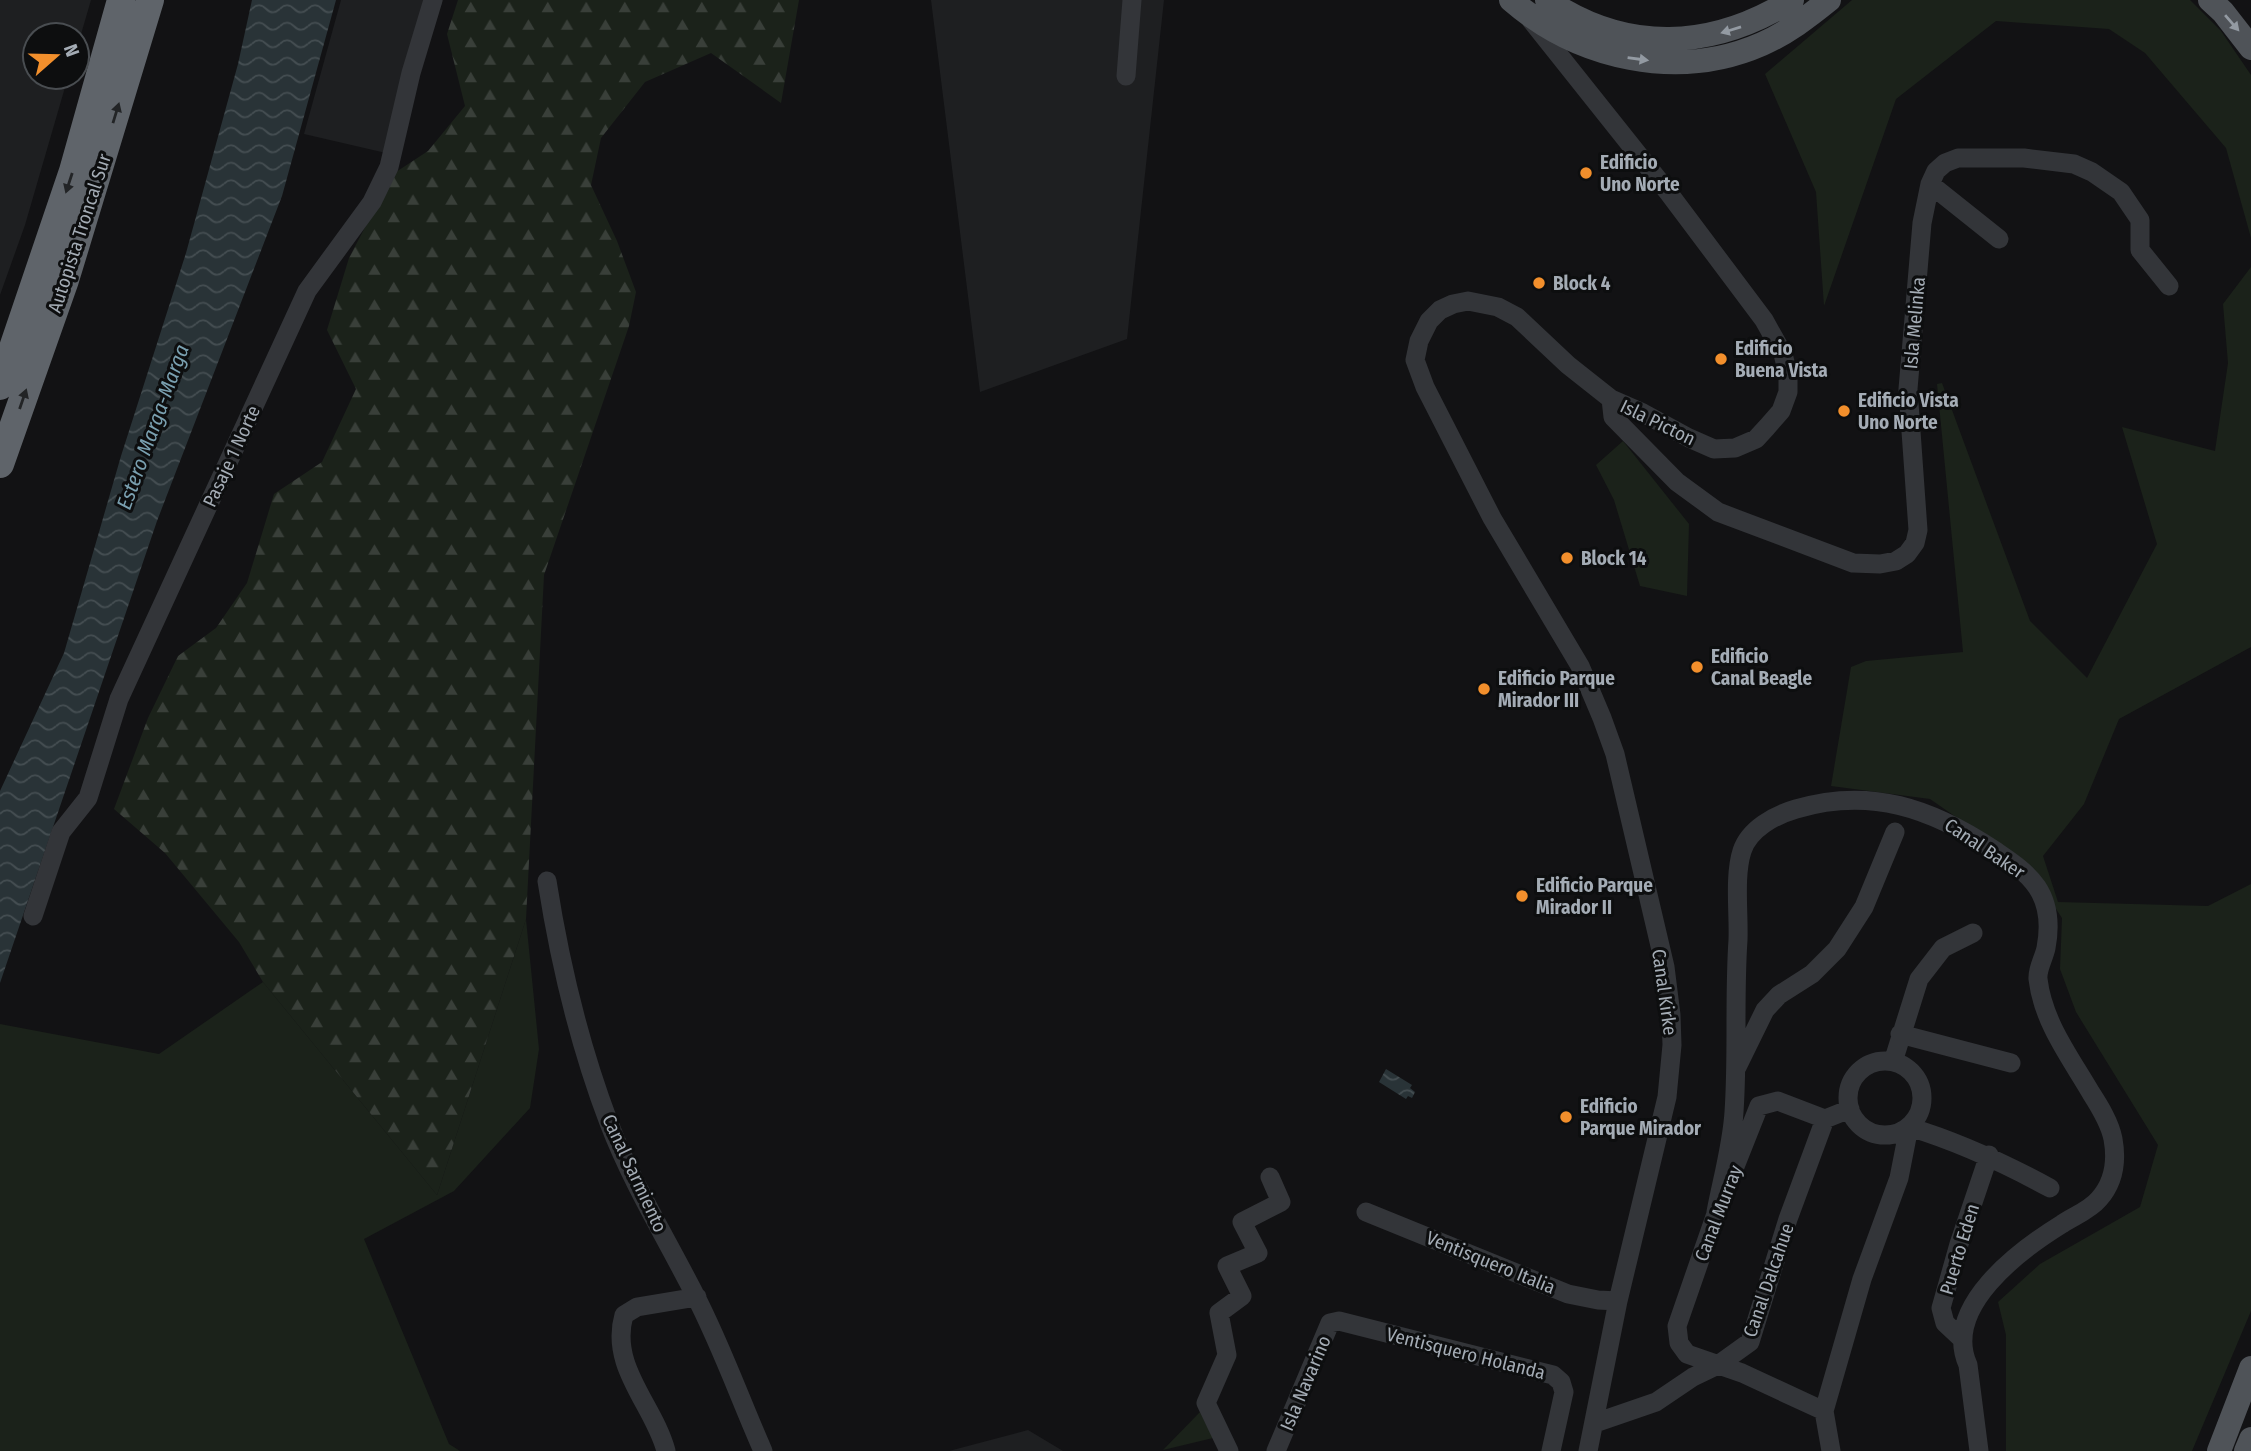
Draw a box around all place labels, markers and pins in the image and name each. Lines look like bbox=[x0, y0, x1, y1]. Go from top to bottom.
place label: Edificio Uno Norte bbox=[1600, 151, 1680, 196]
marker: Edificio Uno Norte bbox=[1578, 165, 1594, 181]
place label: Block 4 bbox=[1553, 272, 1611, 295]
marker: Block 4 bbox=[1531, 275, 1547, 291]
place label: Edificio Buena Vista bbox=[1735, 337, 1828, 382]
marker: Edificio Buena Vista bbox=[1713, 351, 1729, 367]
place label: Edificio Vista Uno Norte bbox=[1858, 389, 1959, 434]
marker: Edificio Vista Uno Norte bbox=[1836, 403, 1852, 419]
place label: Block 14 bbox=[1581, 547, 1647, 570]
marker: Block 14 bbox=[1559, 550, 1575, 566]
place label: Edificio Canal Beagle bbox=[1711, 645, 1812, 690]
marker: Edificio Canal Beagle bbox=[1689, 659, 1705, 675]
place label: Edificio Parque Mirador III bbox=[1498, 667, 1615, 712]
marker: Edificio Parque Mirador III bbox=[1476, 681, 1492, 697]
place label: Edificio Parque Mirador II bbox=[1536, 874, 1653, 919]
marker: Edificio Parque Mirador II bbox=[1514, 888, 1530, 904]
place label: Edificio Parque Mirador bbox=[1580, 1095, 1702, 1140]
marker: Edificio Parque Mirador bbox=[1558, 1109, 1574, 1125]

